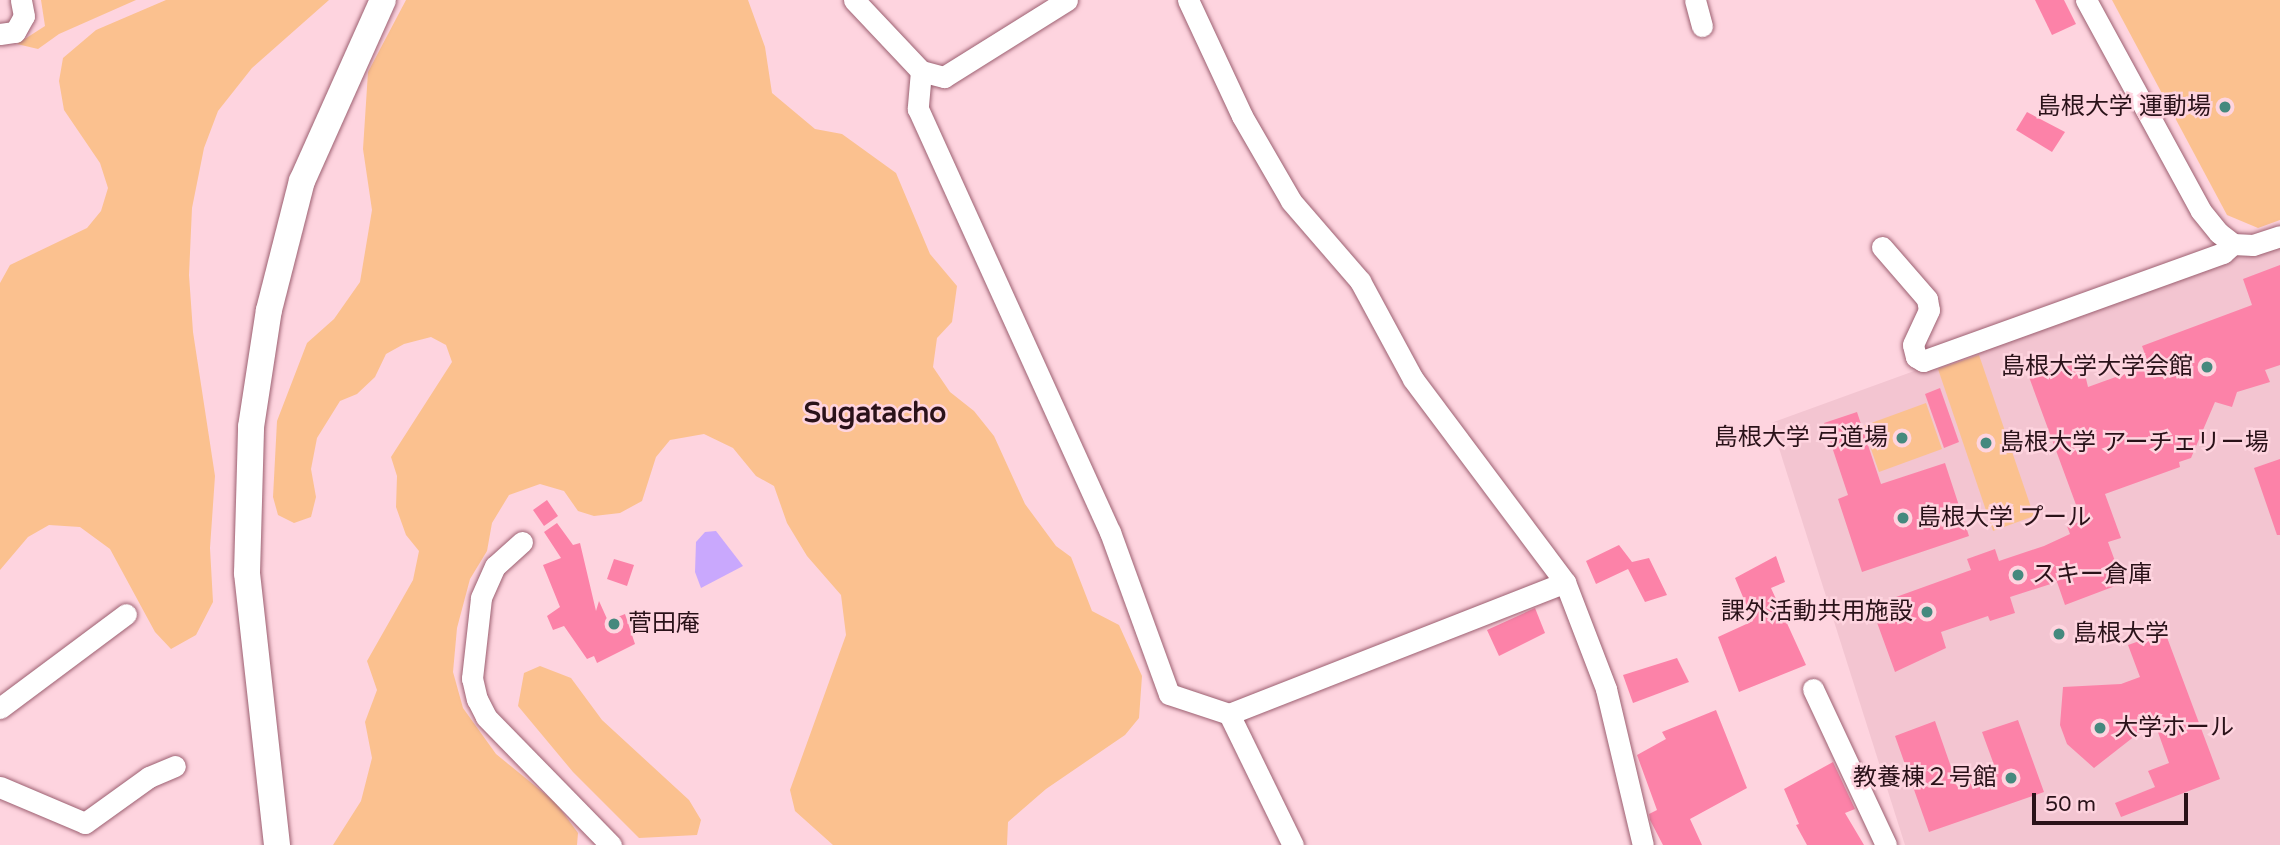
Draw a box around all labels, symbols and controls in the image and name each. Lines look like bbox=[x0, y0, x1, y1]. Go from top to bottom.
place label: 島根大学 運動場 bbox=[2037, 93, 2211, 121]
marker: 島根大学 運動場 bbox=[2217, 99, 2233, 115]
place label: 島根大学大学会館 bbox=[2001, 353, 2193, 381]
marker: 島根大学大学会館 bbox=[2199, 359, 2215, 375]
district label: Sugatacho bbox=[804, 396, 946, 430]
place label: 島根大学 弓道場 bbox=[1714, 424, 1888, 452]
place label: 島根大学 アーチェリー場 bbox=[2000, 429, 2269, 457]
marker: 島根大学 弓道場 bbox=[1894, 430, 1910, 446]
marker: 島根大学 アーチェリー場 bbox=[1978, 435, 1994, 451]
place label: 島根大学 プール bbox=[1917, 504, 2091, 532]
marker: 島根大学 プール bbox=[1895, 510, 1911, 526]
place label: スキー倉庫 bbox=[2032, 561, 2152, 589]
marker: スキー倉庫 bbox=[2010, 567, 2026, 583]
place label: 課外活動共用施設 bbox=[1721, 598, 1913, 626]
marker: 課外活動共用施設 bbox=[1919, 604, 1935, 620]
place label: 菅田庵 bbox=[628, 610, 700, 638]
marker: 菅田庵 bbox=[606, 616, 622, 632]
place label: 島根大学 bbox=[2073, 620, 2169, 648]
marker: 島根大学 bbox=[2051, 626, 2067, 642]
place label: 大学ホール bbox=[2114, 714, 2234, 742]
marker: 大学ホール bbox=[2092, 720, 2108, 736]
place label: 教養棟２号館 bbox=[1853, 764, 1997, 792]
marker: 教養棟２号館 bbox=[2003, 770, 2019, 786]
scale bar bbox=[2035, 778, 2191, 822]
text: 50 m bbox=[2045, 792, 2096, 817]

